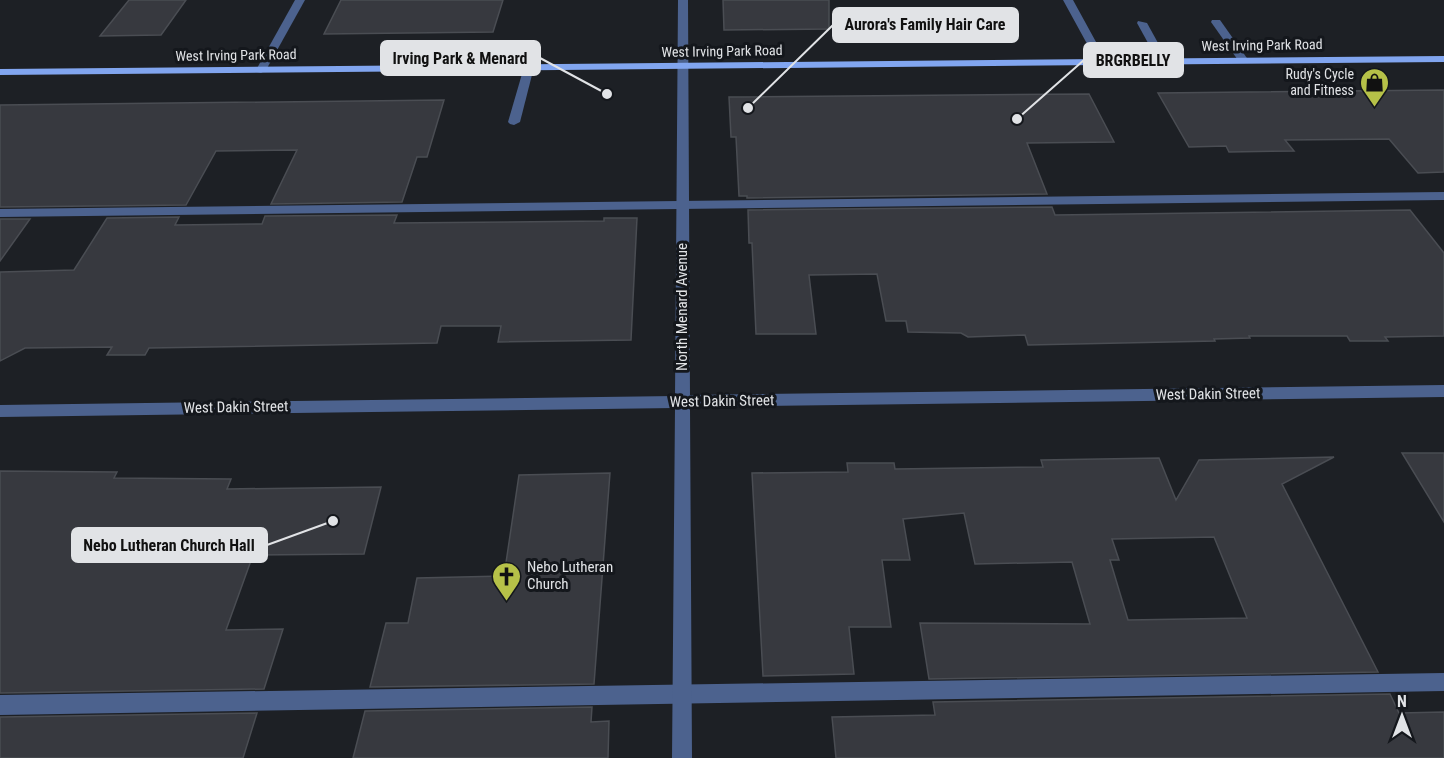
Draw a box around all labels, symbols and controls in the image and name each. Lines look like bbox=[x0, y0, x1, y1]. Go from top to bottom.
callout: Aurora's Family Hair Care bbox=[833, 8, 1018, 42]
text: Aurora's Family Hair Care bbox=[844, 15, 1006, 34]
street label: West Irving Park Road bbox=[1201, 36, 1323, 54]
callout: Irving Park & Menard bbox=[381, 41, 540, 75]
street label: West Irving Park Road bbox=[661, 42, 783, 60]
callout: BRGRBELLY bbox=[1084, 43, 1183, 77]
street label: West Irving Park Road bbox=[175, 46, 297, 64]
text: Irving Park & Menard bbox=[393, 49, 528, 68]
text: BRGRBELLY bbox=[1096, 51, 1171, 70]
place label: Rudy's Cycle and Fitness bbox=[1286, 66, 1354, 98]
shop icon: Rudy's Cycle and Fitness bbox=[1359, 66, 1391, 108]
street label: North Menard Avenue bbox=[673, 243, 691, 371]
street label: West Dakin Street bbox=[1155, 384, 1261, 404]
street label: West Dakin Street bbox=[669, 391, 775, 411]
street label: West Dakin Street bbox=[183, 397, 289, 417]
callout: Nebo Lutheran Church Hall bbox=[72, 528, 267, 562]
text: Nebo Lutheran Church Hall bbox=[83, 536, 255, 555]
place label: Nebo Lutheran Church bbox=[527, 558, 613, 593]
church icon: Nebo Lutheran Church bbox=[490, 560, 522, 602]
north arrow bbox=[1372, 686, 1432, 746]
text: N bbox=[1397, 692, 1407, 711]

